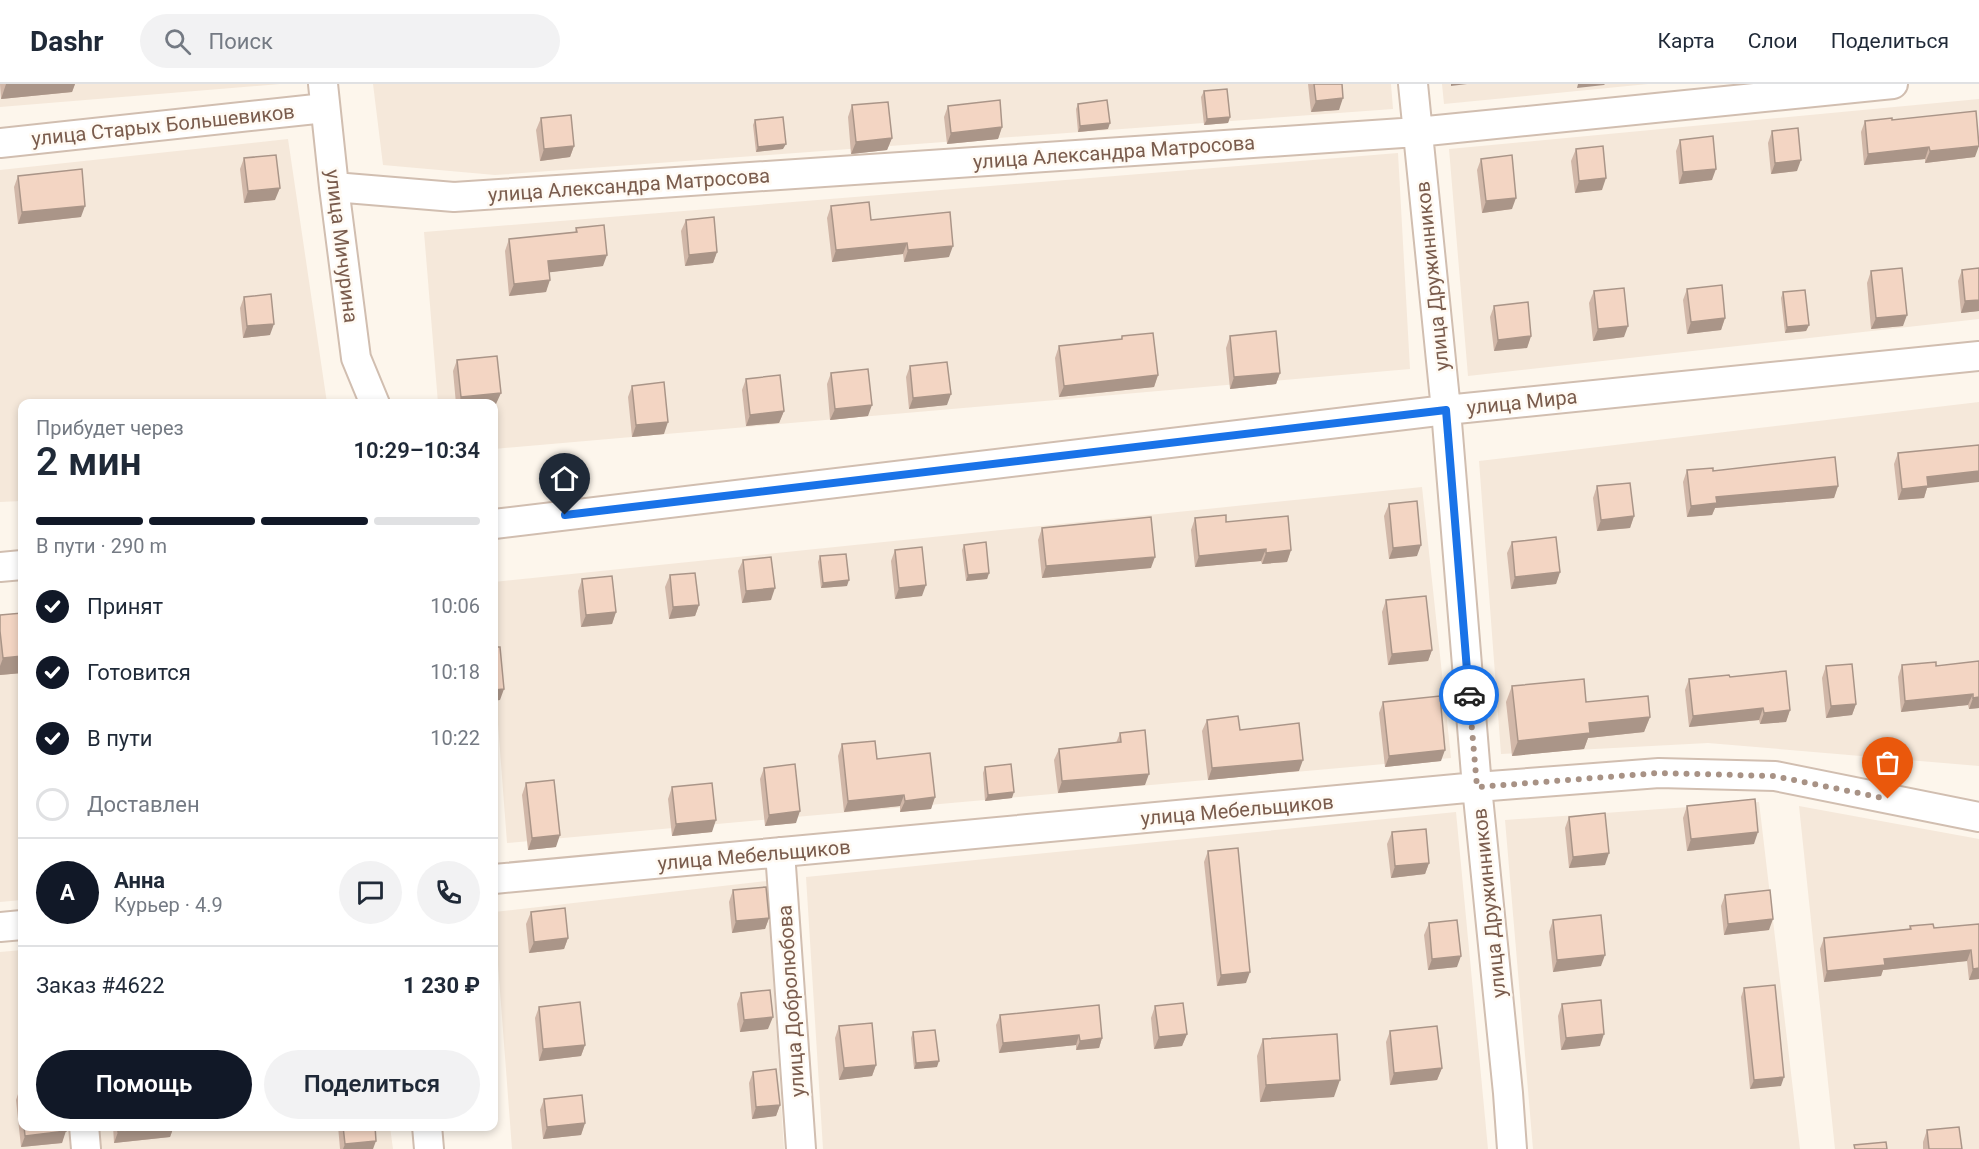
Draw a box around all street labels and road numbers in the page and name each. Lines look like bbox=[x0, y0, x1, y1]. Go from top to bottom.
street label: улица Старых Большевиков bbox=[30, 99, 296, 151]
street label: улица Александра Матросова bbox=[972, 130, 1256, 174]
street label: улица Александра Матросова bbox=[487, 163, 771, 207]
street label: улица Мичурина bbox=[321, 168, 363, 324]
street label: улица Дружинников bbox=[1410, 180, 1454, 372]
street label: улица Мира bbox=[1466, 384, 1578, 420]
street label: улица Мебельщиков bbox=[1140, 790, 1334, 830]
street label: улица Дружинников bbox=[1467, 807, 1511, 999]
street label: улица Мебельщиков bbox=[657, 835, 851, 875]
street label: улица Добролюбова bbox=[772, 904, 810, 1098]

